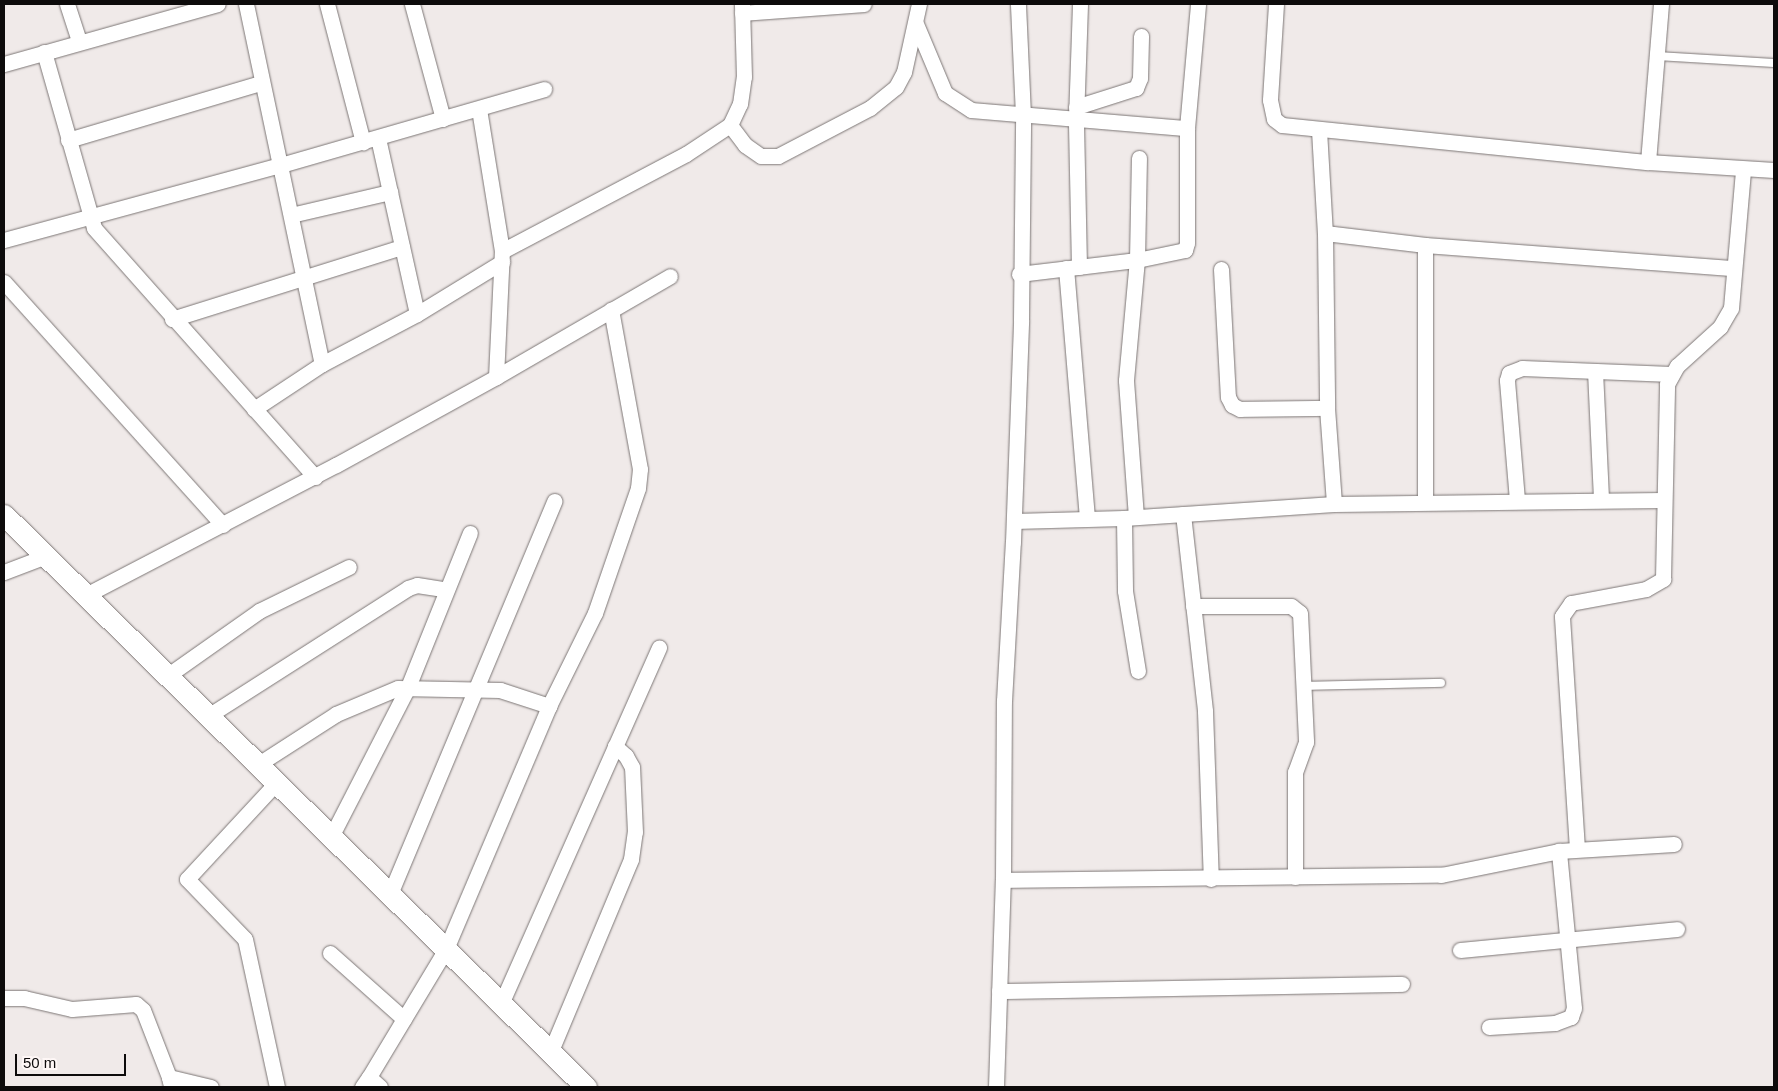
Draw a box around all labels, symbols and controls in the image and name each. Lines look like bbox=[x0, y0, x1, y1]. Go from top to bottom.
scale bar bbox=[18, 1044, 129, 1076]
text: 50 m bbox=[23, 1054, 56, 1071]

